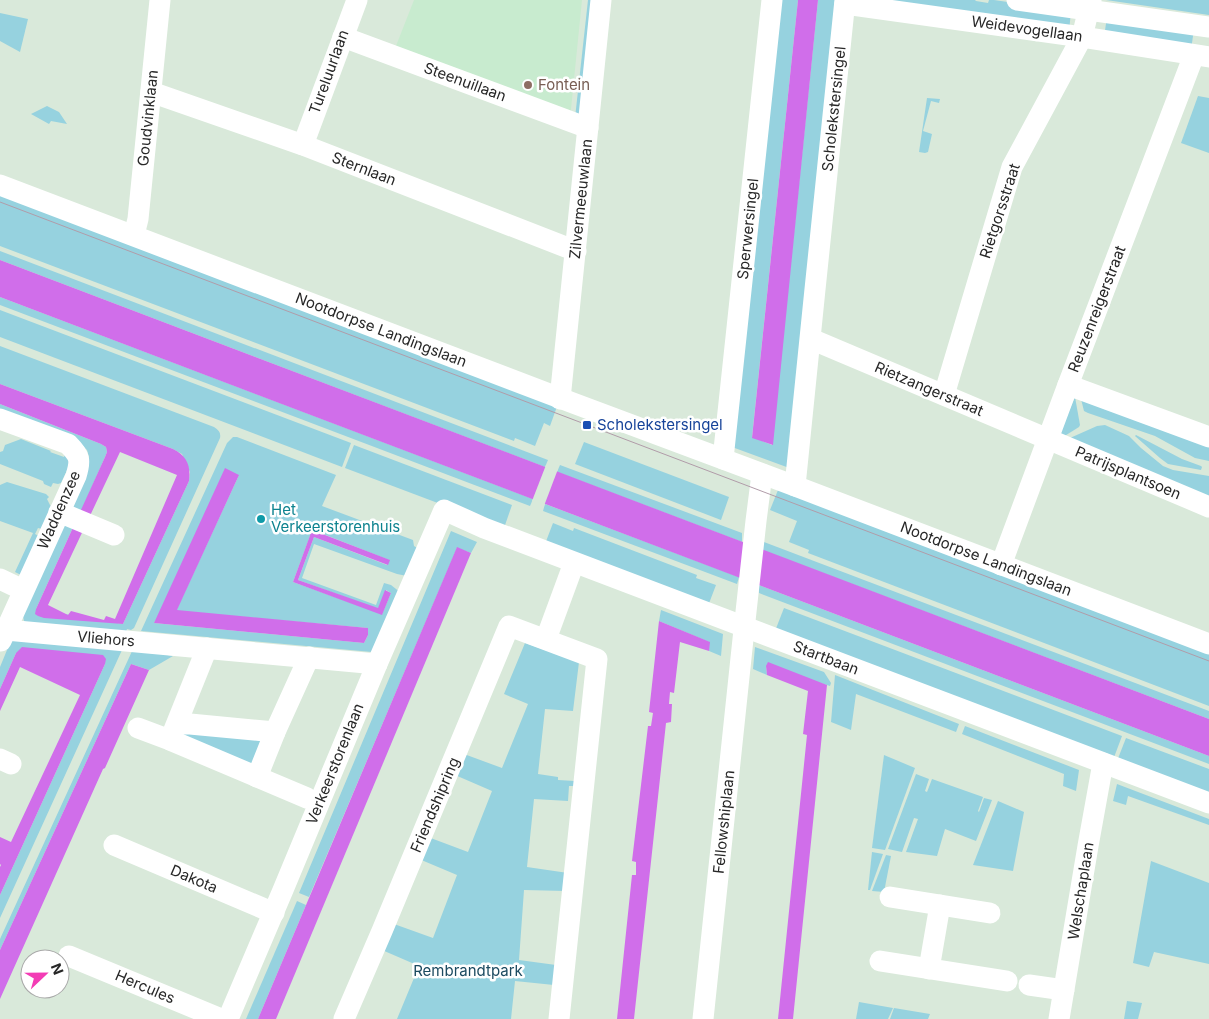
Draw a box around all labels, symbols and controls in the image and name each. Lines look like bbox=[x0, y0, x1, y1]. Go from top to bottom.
street label: Weidevogellaan bbox=[970, 11, 1084, 46]
street label: Tureluurlaan bbox=[305, 27, 353, 117]
street label: Scholekstersingel bbox=[817, 45, 850, 172]
street label: Steenuillaan bbox=[421, 58, 509, 105]
street label: Goudvinklaan bbox=[133, 69, 162, 167]
place label: Fontein bbox=[538, 75, 590, 94]
marker: Fontein bbox=[522, 79, 534, 91]
street label: Zilvermeeuwlaan bbox=[565, 138, 596, 260]
street label: Sternlaan bbox=[329, 148, 399, 189]
street label: Rietgorsstraat bbox=[975, 161, 1024, 261]
street label: Sperwersingel bbox=[733, 177, 762, 281]
street label: Reuzenreigerstraat bbox=[1064, 243, 1130, 375]
street label: Nootdorpse Landingslaan bbox=[293, 288, 470, 371]
street label: Rietzangerstraat bbox=[872, 357, 987, 420]
place label: Scholekstersingel bbox=[597, 415, 723, 434]
marker: Scholekstersingel bbox=[581, 419, 593, 431]
street label: Patrijsplantsoen bbox=[1072, 442, 1184, 503]
street label: Waddenzee bbox=[33, 468, 84, 552]
place label: Het Verkeerstorenhuis bbox=[271, 500, 400, 536]
marker: Het Verkeerstorenhuis bbox=[255, 513, 267, 525]
street label: Nootdorpse Landingslaan bbox=[898, 517, 1075, 600]
street label: Vliehors bbox=[76, 627, 136, 650]
street label: Startbaan bbox=[791, 636, 862, 679]
street label: Verkeerstorenlaan bbox=[302, 700, 368, 827]
street label: Friendshipring bbox=[406, 754, 463, 855]
street label: Fellowshiplaan bbox=[709, 769, 738, 875]
street label: Welschaplaan bbox=[1063, 841, 1098, 941]
street label: Dakota bbox=[168, 860, 221, 897]
north arrow bbox=[20, 949, 70, 999]
text: N bbox=[48, 961, 67, 977]
park label: Rembrandtpark bbox=[413, 961, 524, 980]
street label: Hercules bbox=[112, 965, 178, 1008]

